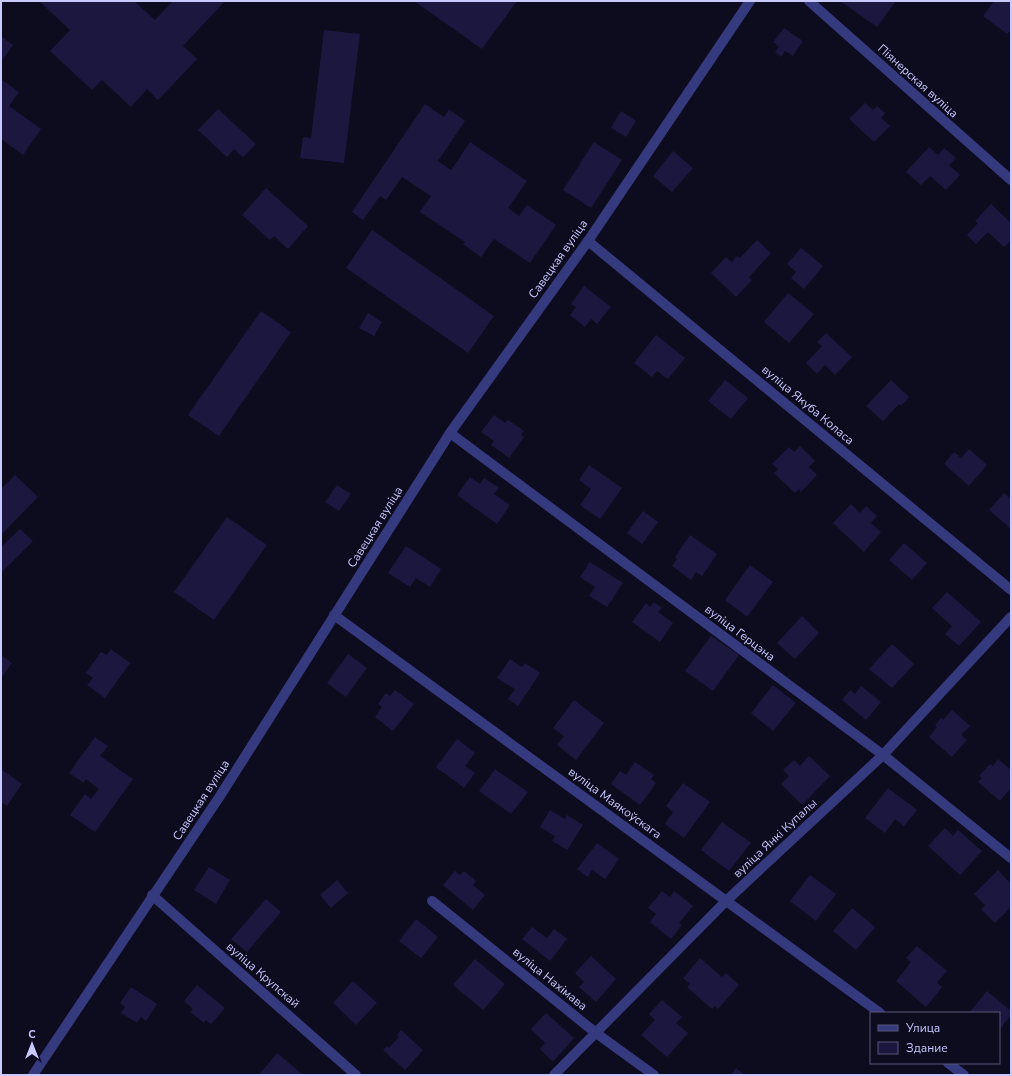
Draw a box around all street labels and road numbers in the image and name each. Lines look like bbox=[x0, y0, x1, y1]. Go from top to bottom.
street label: Піянерская вуліца bbox=[874, 41, 962, 121]
street label: Савецкая вуліца bbox=[525, 216, 591, 302]
street label: вуліца Якуба Коласа bbox=[759, 362, 857, 448]
street label: Савецкая вуліца bbox=[344, 483, 406, 571]
street label: вуліца Герцэна bbox=[702, 601, 778, 665]
street label: Савецкая вуліца bbox=[169, 757, 233, 843]
street label: вуліца Маякоўскага bbox=[565, 764, 665, 842]
street label: вуліца Янкі Купалы bbox=[730, 795, 820, 881]
street label: вуліца Крупскай bbox=[223, 939, 303, 1011]
street label: вуліца Нахімава bbox=[509, 944, 591, 1014]

